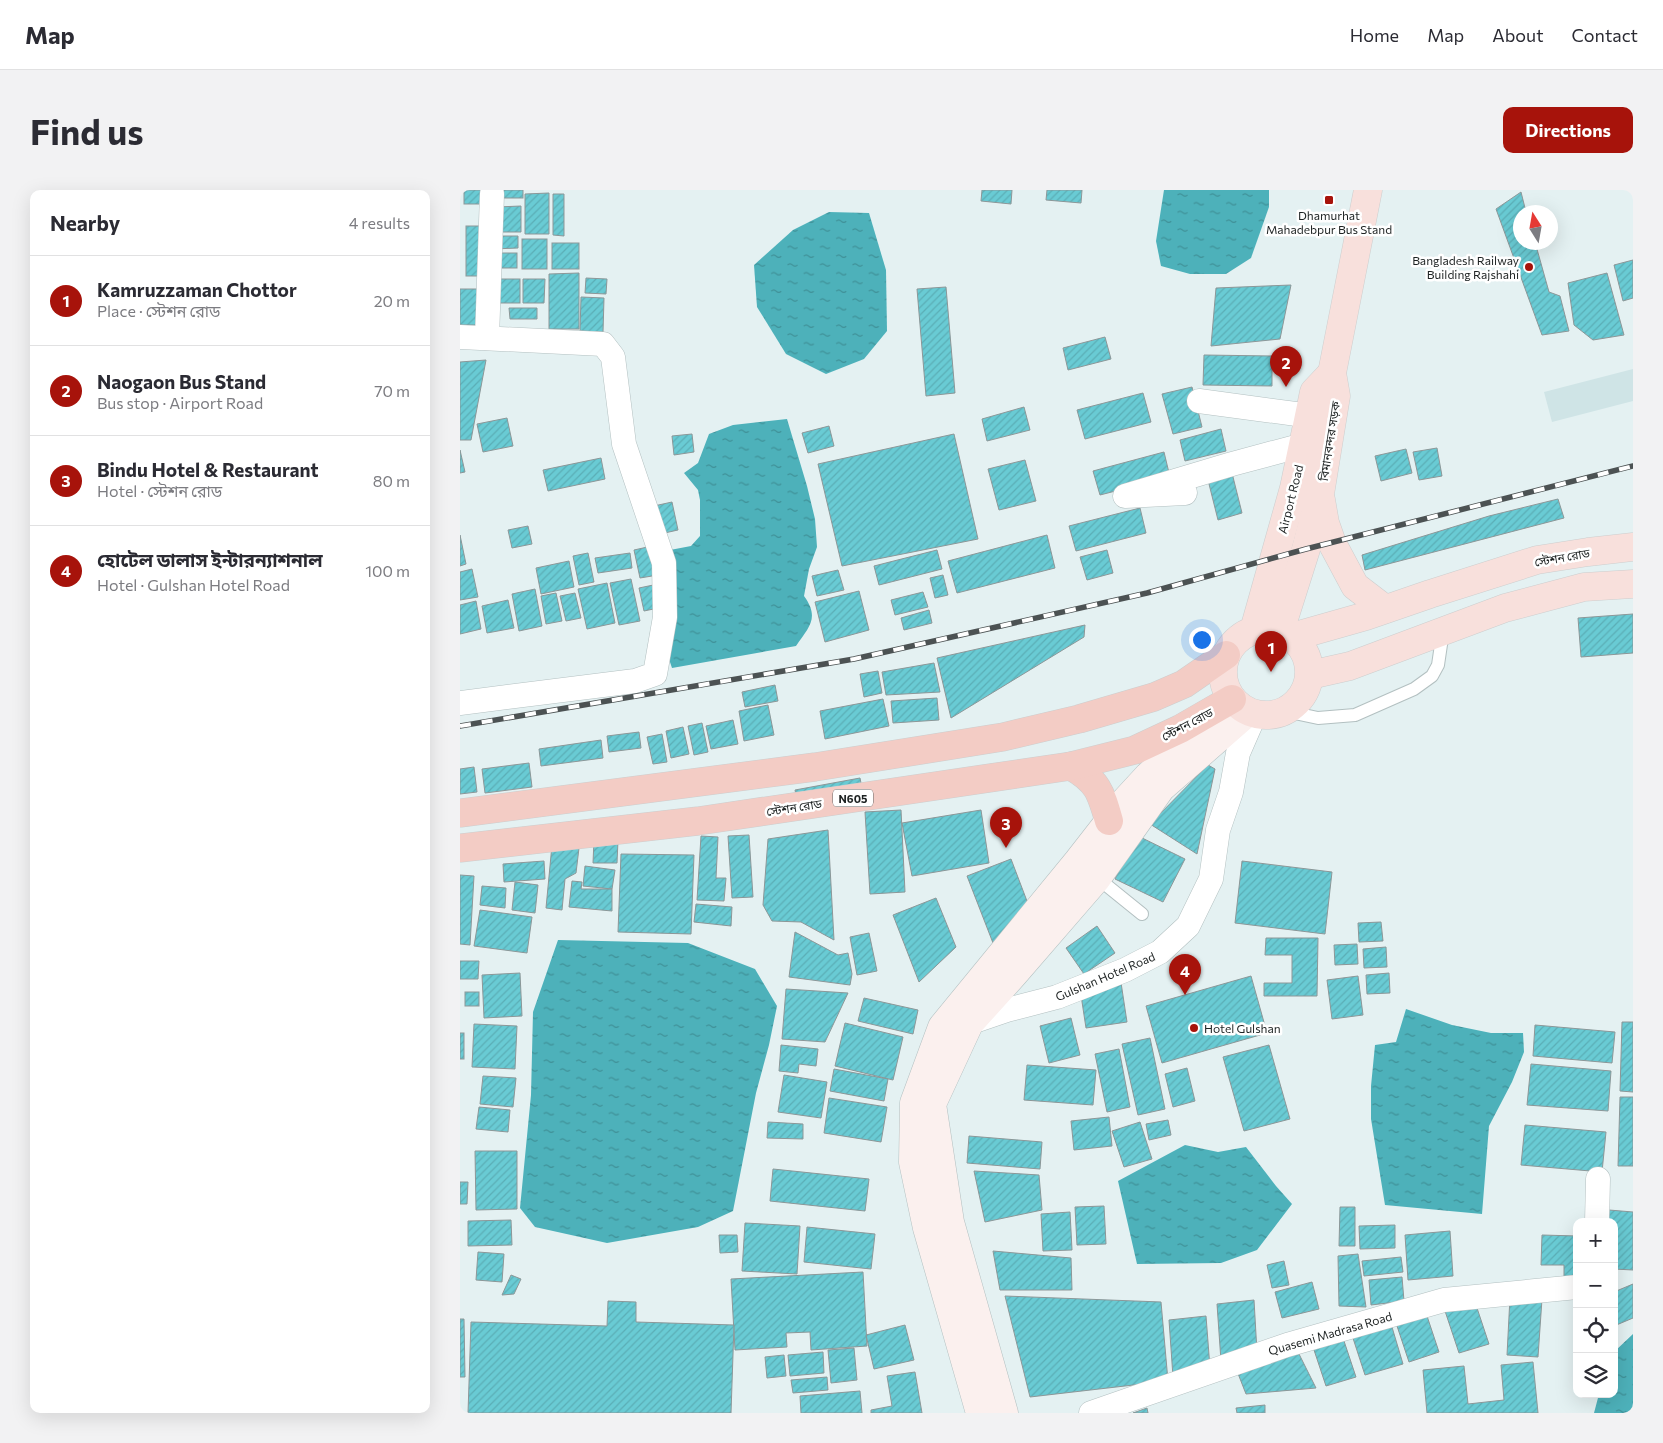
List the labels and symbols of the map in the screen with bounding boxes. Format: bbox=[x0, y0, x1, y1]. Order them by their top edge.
marker: Dhamurhat Mahadebpur Bus Stand bbox=[1323, 194, 1335, 206]
north arrow bbox=[1513, 205, 1558, 250]
place label: Dhamurhat Mahadebpur Bus Stand bbox=[1266, 208, 1392, 236]
place label: Bangladesh Railway Building Rajshahi bbox=[1412, 253, 1519, 281]
marker: Bangladesh Railway Building Rajshahi bbox=[1523, 261, 1535, 273]
pin: 2 bbox=[1270, 346, 1302, 387]
street label: বিমানবন্দর সড়ক bbox=[1316, 400, 1343, 483]
street label: Airport Road bbox=[1275, 463, 1305, 535]
street label: স্টেশন রোড bbox=[1533, 545, 1591, 569]
your location bbox=[1189, 627, 1215, 653]
pin: 1 bbox=[1255, 631, 1287, 672]
street label: স্টেশন রোড bbox=[1159, 704, 1215, 743]
road number: N605 bbox=[833, 790, 873, 806]
street label: স্টেশন রোড bbox=[765, 796, 823, 818]
pin: 3 bbox=[990, 807, 1022, 848]
street label: Gulshan Hotel Road bbox=[1053, 949, 1157, 1003]
pin: 4 bbox=[1169, 954, 1201, 995]
place label: Hotel Gulshan bbox=[1204, 1021, 1281, 1035]
marker: Hotel Gulshan bbox=[1188, 1022, 1200, 1034]
street label: Quasemi Madrasa Road bbox=[1267, 1309, 1394, 1357]

